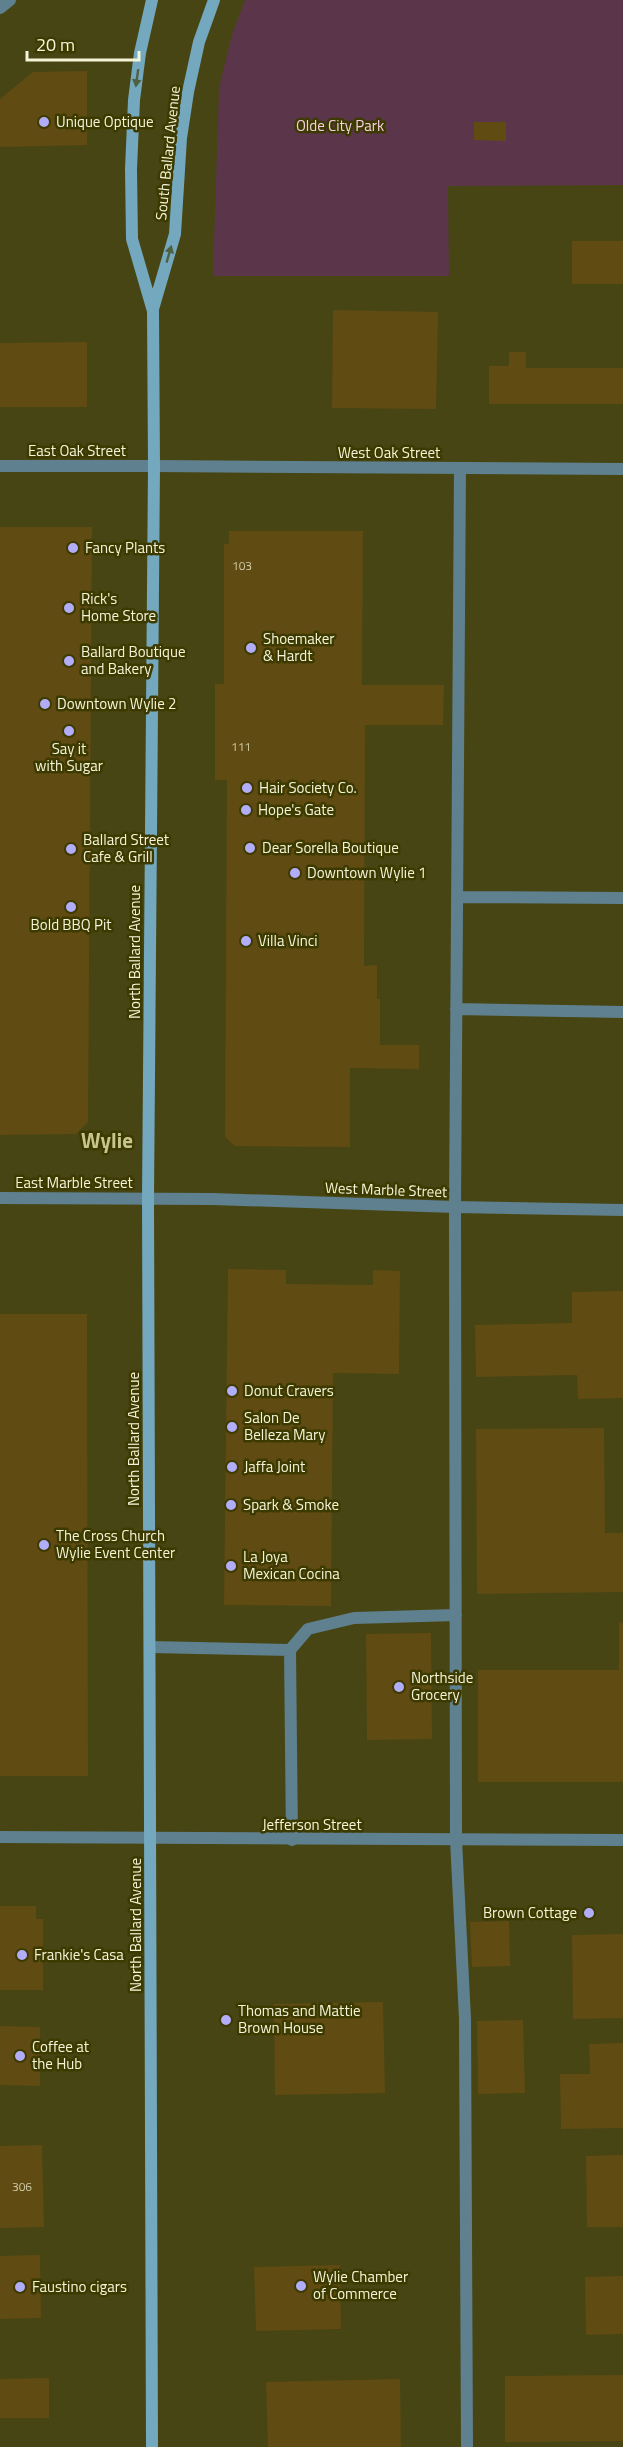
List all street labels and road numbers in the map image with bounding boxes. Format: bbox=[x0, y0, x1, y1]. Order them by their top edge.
street label: South Ballard Avenue bbox=[149, 85, 186, 221]
street label: East Oak Street bbox=[28, 439, 127, 462]
street label: West Oak Street bbox=[338, 441, 441, 464]
street label: North Ballard Avenue bbox=[123, 885, 146, 1019]
street label: East Marble Street bbox=[15, 1171, 134, 1194]
street label: West Marble Street bbox=[324, 1176, 448, 1203]
street label: North Ballard Avenue bbox=[122, 1372, 145, 1506]
street label: Jefferson Street bbox=[262, 1813, 362, 1836]
street label: North Ballard Avenue bbox=[124, 1858, 147, 1992]

